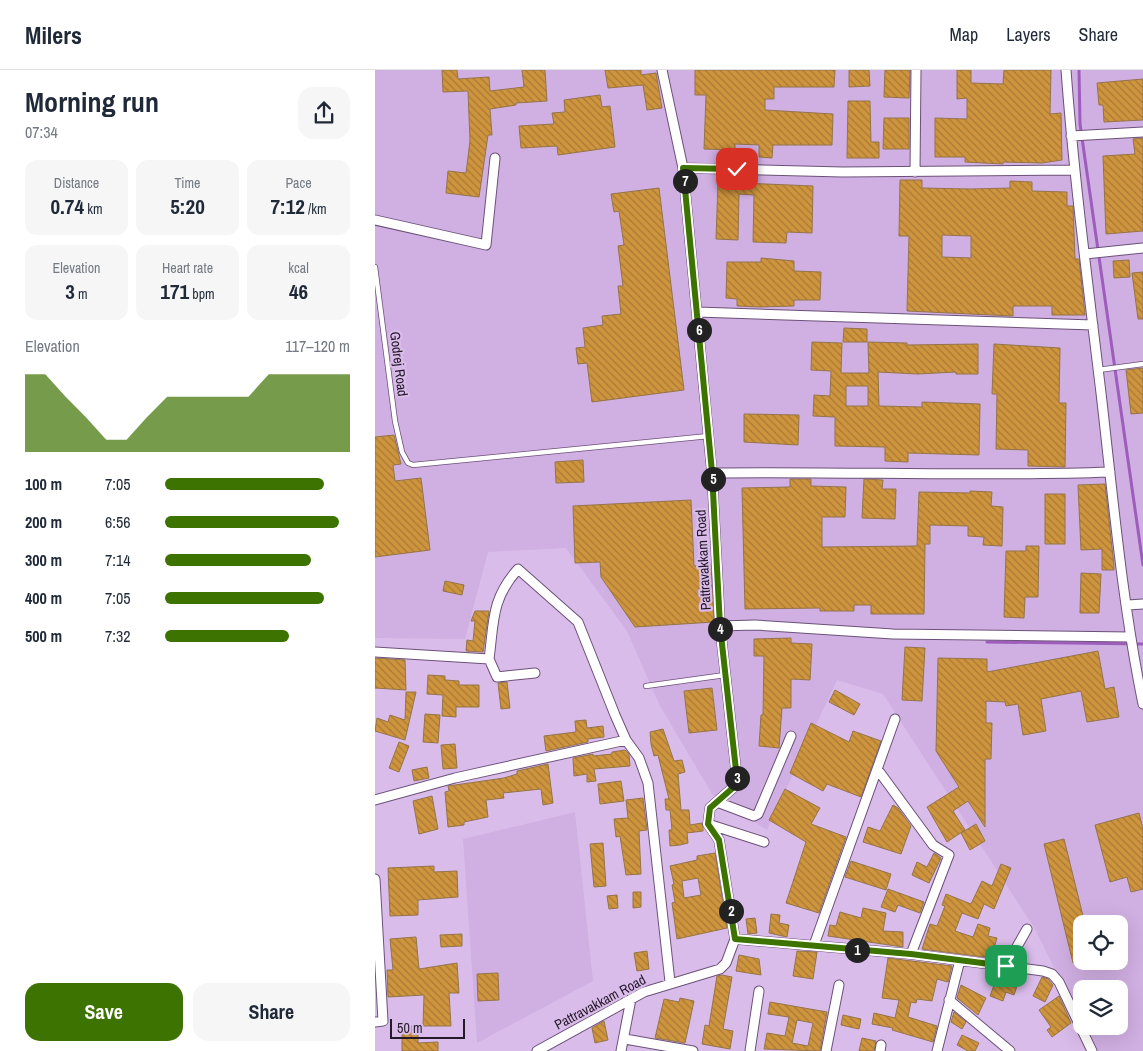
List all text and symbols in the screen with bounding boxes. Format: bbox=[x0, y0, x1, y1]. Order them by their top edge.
text: Milers bbox=[25, 19, 82, 51]
text: Map bbox=[950, 22, 978, 47]
text: Layers bbox=[1006, 22, 1051, 47]
text: Share bbox=[1079, 22, 1118, 47]
text: Morning run bbox=[25, 83, 159, 121]
button: share bbox=[298, 87, 350, 139]
text: 07:34 bbox=[25, 121, 58, 143]
pin bbox=[716, 148, 758, 190]
icon: check bbox=[723, 155, 751, 183]
pin: 7 bbox=[673, 168, 697, 194]
text: 7 bbox=[682, 172, 689, 190]
text: Distance bbox=[54, 174, 99, 192]
text: Time bbox=[175, 174, 200, 192]
text: Pace bbox=[285, 174, 312, 192]
text: 0.74 bbox=[50, 192, 84, 221]
text: 5:20 bbox=[170, 192, 205, 221]
text: 7:12 bbox=[270, 192, 305, 221]
text: km bbox=[84, 200, 103, 218]
text: /km bbox=[305, 200, 327, 218]
text: Elevation bbox=[53, 259, 100, 277]
text: Heart rate bbox=[162, 259, 213, 277]
text: kcal bbox=[288, 259, 309, 277]
text: 3 bbox=[65, 277, 75, 306]
text: 171 bbox=[160, 277, 189, 306]
text: 46 bbox=[289, 277, 308, 306]
text: m bbox=[75, 285, 88, 303]
text: bpm bbox=[189, 285, 215, 303]
pin: 6 bbox=[687, 318, 711, 342]
text: 6 bbox=[696, 321, 703, 339]
street label: Godrej Road bbox=[386, 331, 412, 397]
text: Elevation bbox=[25, 335, 80, 357]
text: 117–120 m bbox=[285, 335, 350, 357]
pin: 5 bbox=[701, 466, 725, 492]
text: 5 bbox=[710, 470, 717, 488]
text: 100 m bbox=[25, 473, 62, 495]
text: 7:05 bbox=[105, 473, 131, 495]
street label: Pattravakkam Road bbox=[691, 509, 715, 611]
text: 200 m bbox=[25, 511, 62, 533]
text: 6:56 bbox=[105, 511, 131, 533]
text: 300 m bbox=[25, 549, 62, 571]
text: 7:14 bbox=[105, 549, 131, 571]
text: 400 m bbox=[25, 587, 62, 609]
text: 7:05 bbox=[105, 587, 131, 609]
pin: 4 bbox=[707, 616, 733, 642]
text: 4 bbox=[717, 620, 724, 638]
text: 500 m bbox=[25, 625, 62, 647]
text: 7:32 bbox=[105, 625, 131, 647]
pin: 3 bbox=[725, 766, 749, 790]
text: 3 bbox=[734, 769, 741, 787]
pin: 2 bbox=[719, 898, 743, 924]
text: 2 bbox=[728, 902, 735, 920]
map controls bbox=[1073, 915, 1128, 1035]
button: locate bbox=[1073, 915, 1128, 970]
pin: 1 bbox=[845, 938, 869, 962]
text: 1 bbox=[854, 941, 861, 959]
pin bbox=[985, 945, 1027, 987]
icon: arrive bbox=[992, 952, 1020, 980]
street label: Pattravakkam Road bbox=[551, 970, 649, 1034]
button: layers bbox=[1073, 980, 1128, 1035]
button: Save bbox=[25, 983, 183, 1041]
button: Share bbox=[193, 983, 350, 1041]
scale bar bbox=[390, 1016, 465, 1039]
text: 50 m bbox=[397, 1019, 423, 1037]

